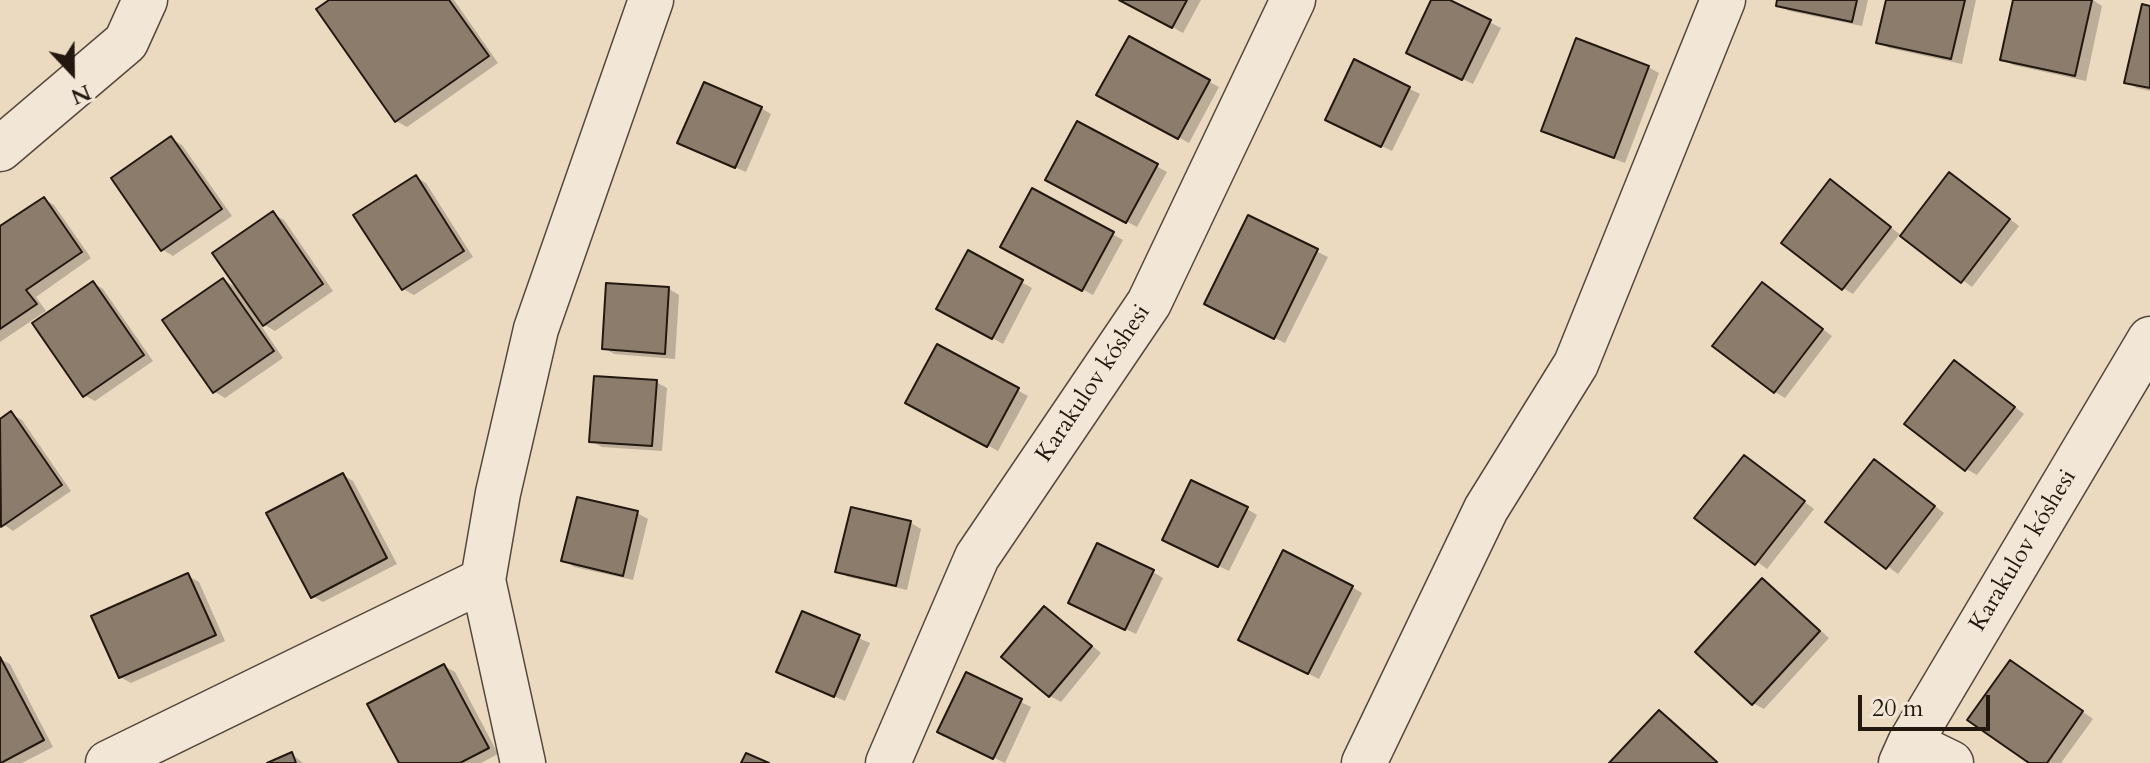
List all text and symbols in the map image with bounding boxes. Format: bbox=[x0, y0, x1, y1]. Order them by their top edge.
north arrow bbox=[32, 32, 112, 112]
text: N bbox=[67, 77, 95, 112]
street label: Karakulov kóshesi bbox=[1031, 300, 1157, 468]
street label: Karakulov kóshesi bbox=[1964, 465, 2084, 637]
scale bar bbox=[1862, 679, 1994, 729]
text: 20 m bbox=[1872, 692, 1923, 725]

